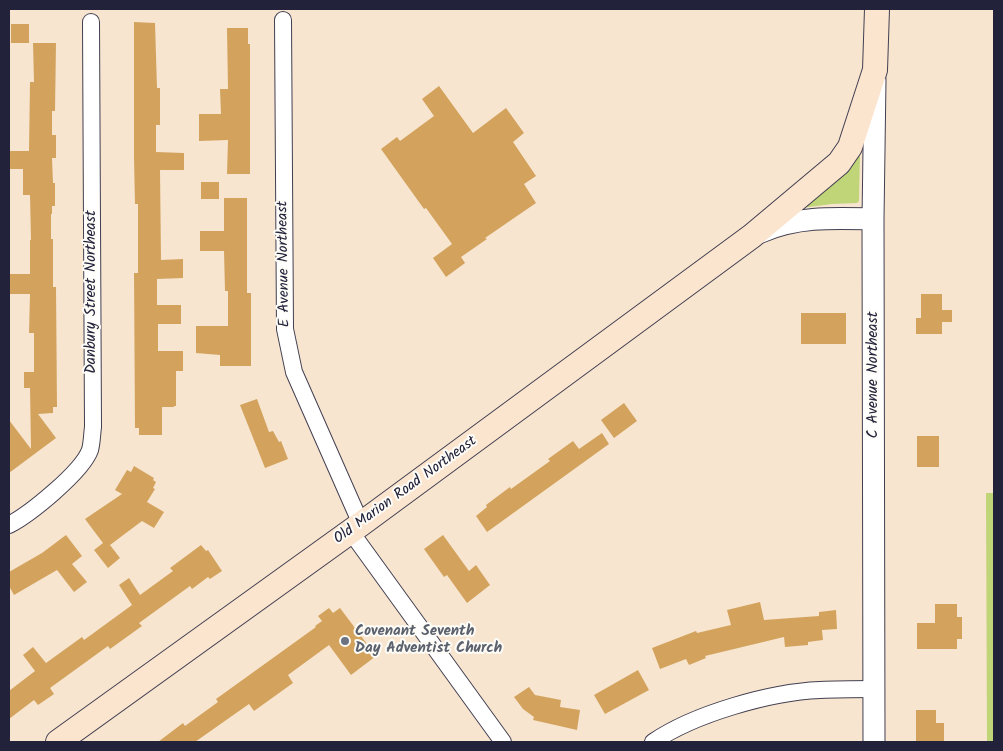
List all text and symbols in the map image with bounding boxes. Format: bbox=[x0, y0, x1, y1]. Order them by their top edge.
street label: E Avenue Northeast bbox=[275, 201, 295, 327]
street label: Danbury Street Northeast bbox=[83, 210, 101, 374]
street label: C Avenue Northeast bbox=[865, 312, 883, 438]
street label: Old Marion Road Northeast bbox=[331, 433, 481, 549]
place label: Covenant Seventh Day Adventist Church bbox=[355, 623, 502, 658]
marker: Covenant Seventh Day Adventist Church bbox=[339, 635, 351, 647]

